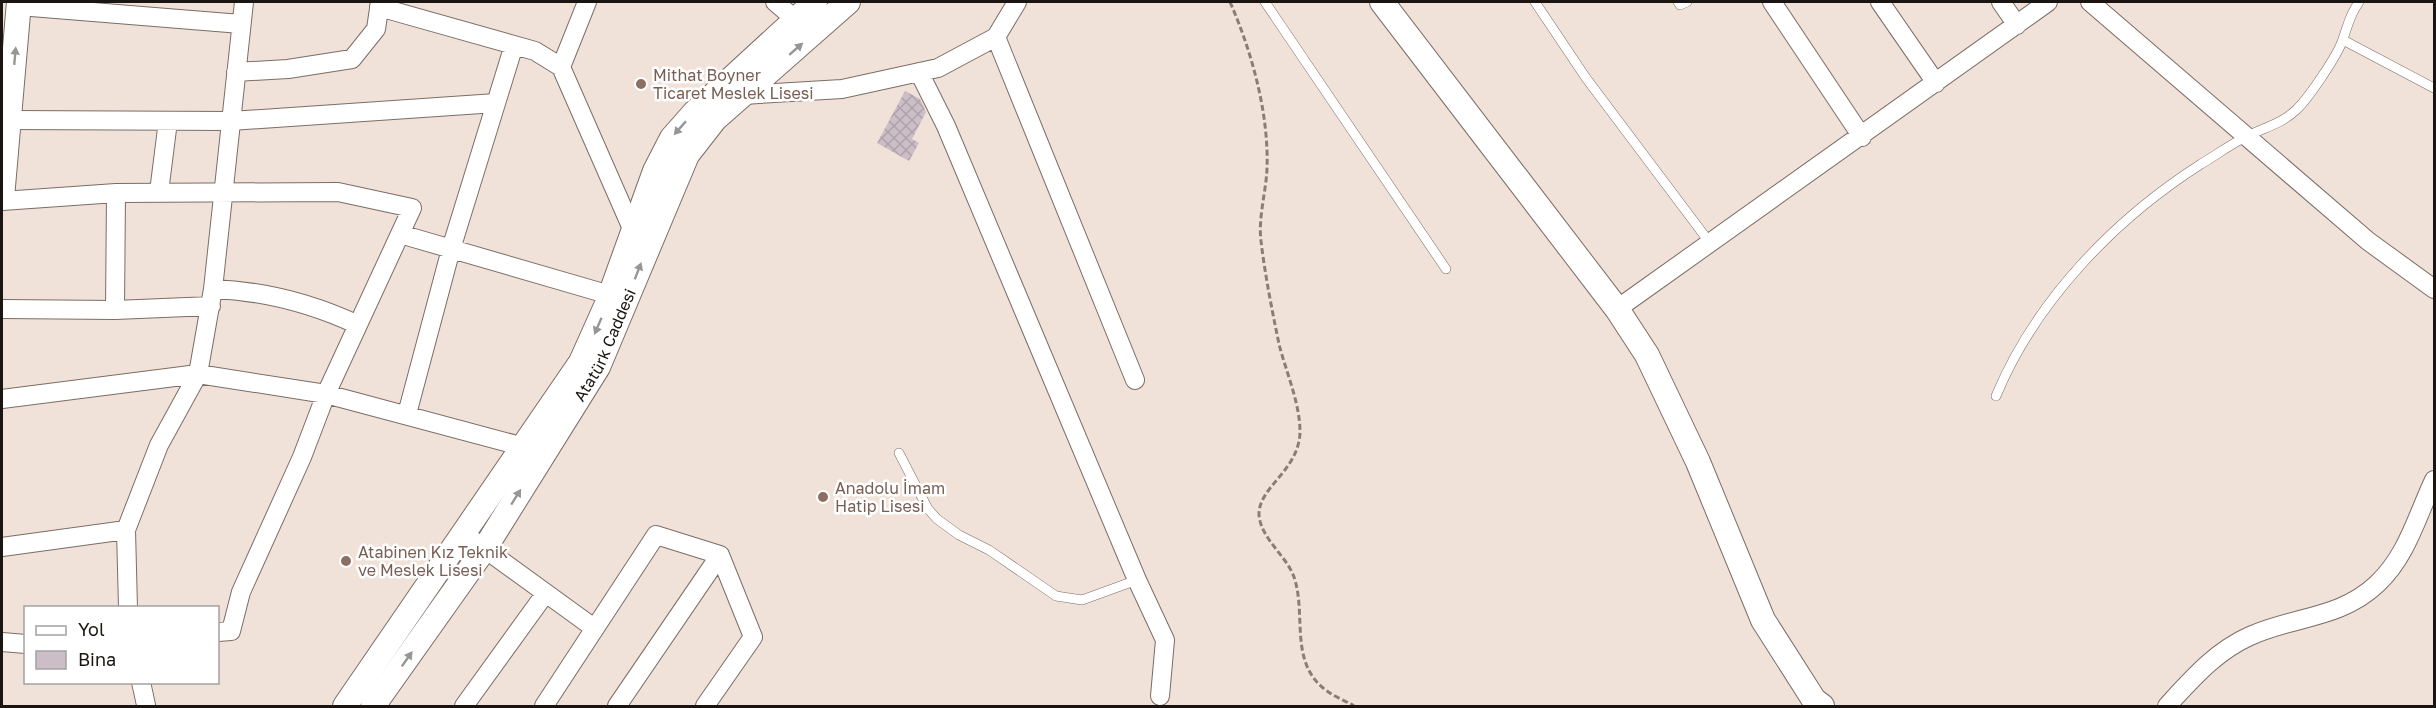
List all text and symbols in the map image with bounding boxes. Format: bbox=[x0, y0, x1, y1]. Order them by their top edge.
one-way arrow bbox=[788, 43, 803, 56]
one-way arrow bbox=[10, 47, 20, 66]
place label: Mithat Boyner Ticaret Meslek Lisesi bbox=[653, 65, 813, 103]
marker: Mithat Boyner Ticaret Meslek Lisesi bbox=[634, 77, 648, 91]
one-way arrow bbox=[674, 120, 687, 135]
one-way arrow bbox=[634, 262, 644, 280]
street label: Atatürk Caddesi bbox=[569, 285, 640, 405]
one-way arrow bbox=[593, 318, 603, 336]
place label: Anadolu İmam Hatip Lisesi bbox=[835, 478, 945, 516]
one-way arrow bbox=[511, 489, 522, 505]
marker: Anadolu İmam Hatip Lisesi bbox=[816, 490, 830, 504]
place label: Atabinen Kız Teknik ve Meslek Lisesi bbox=[358, 542, 508, 580]
marker: Atabinen Kız Teknik ve Meslek Lisesi bbox=[339, 554, 353, 568]
legend bbox=[24, 606, 219, 684]
text: Yol bbox=[78, 618, 105, 640]
text: Bina bbox=[78, 648, 116, 670]
one-way arrow bbox=[401, 651, 413, 667]

